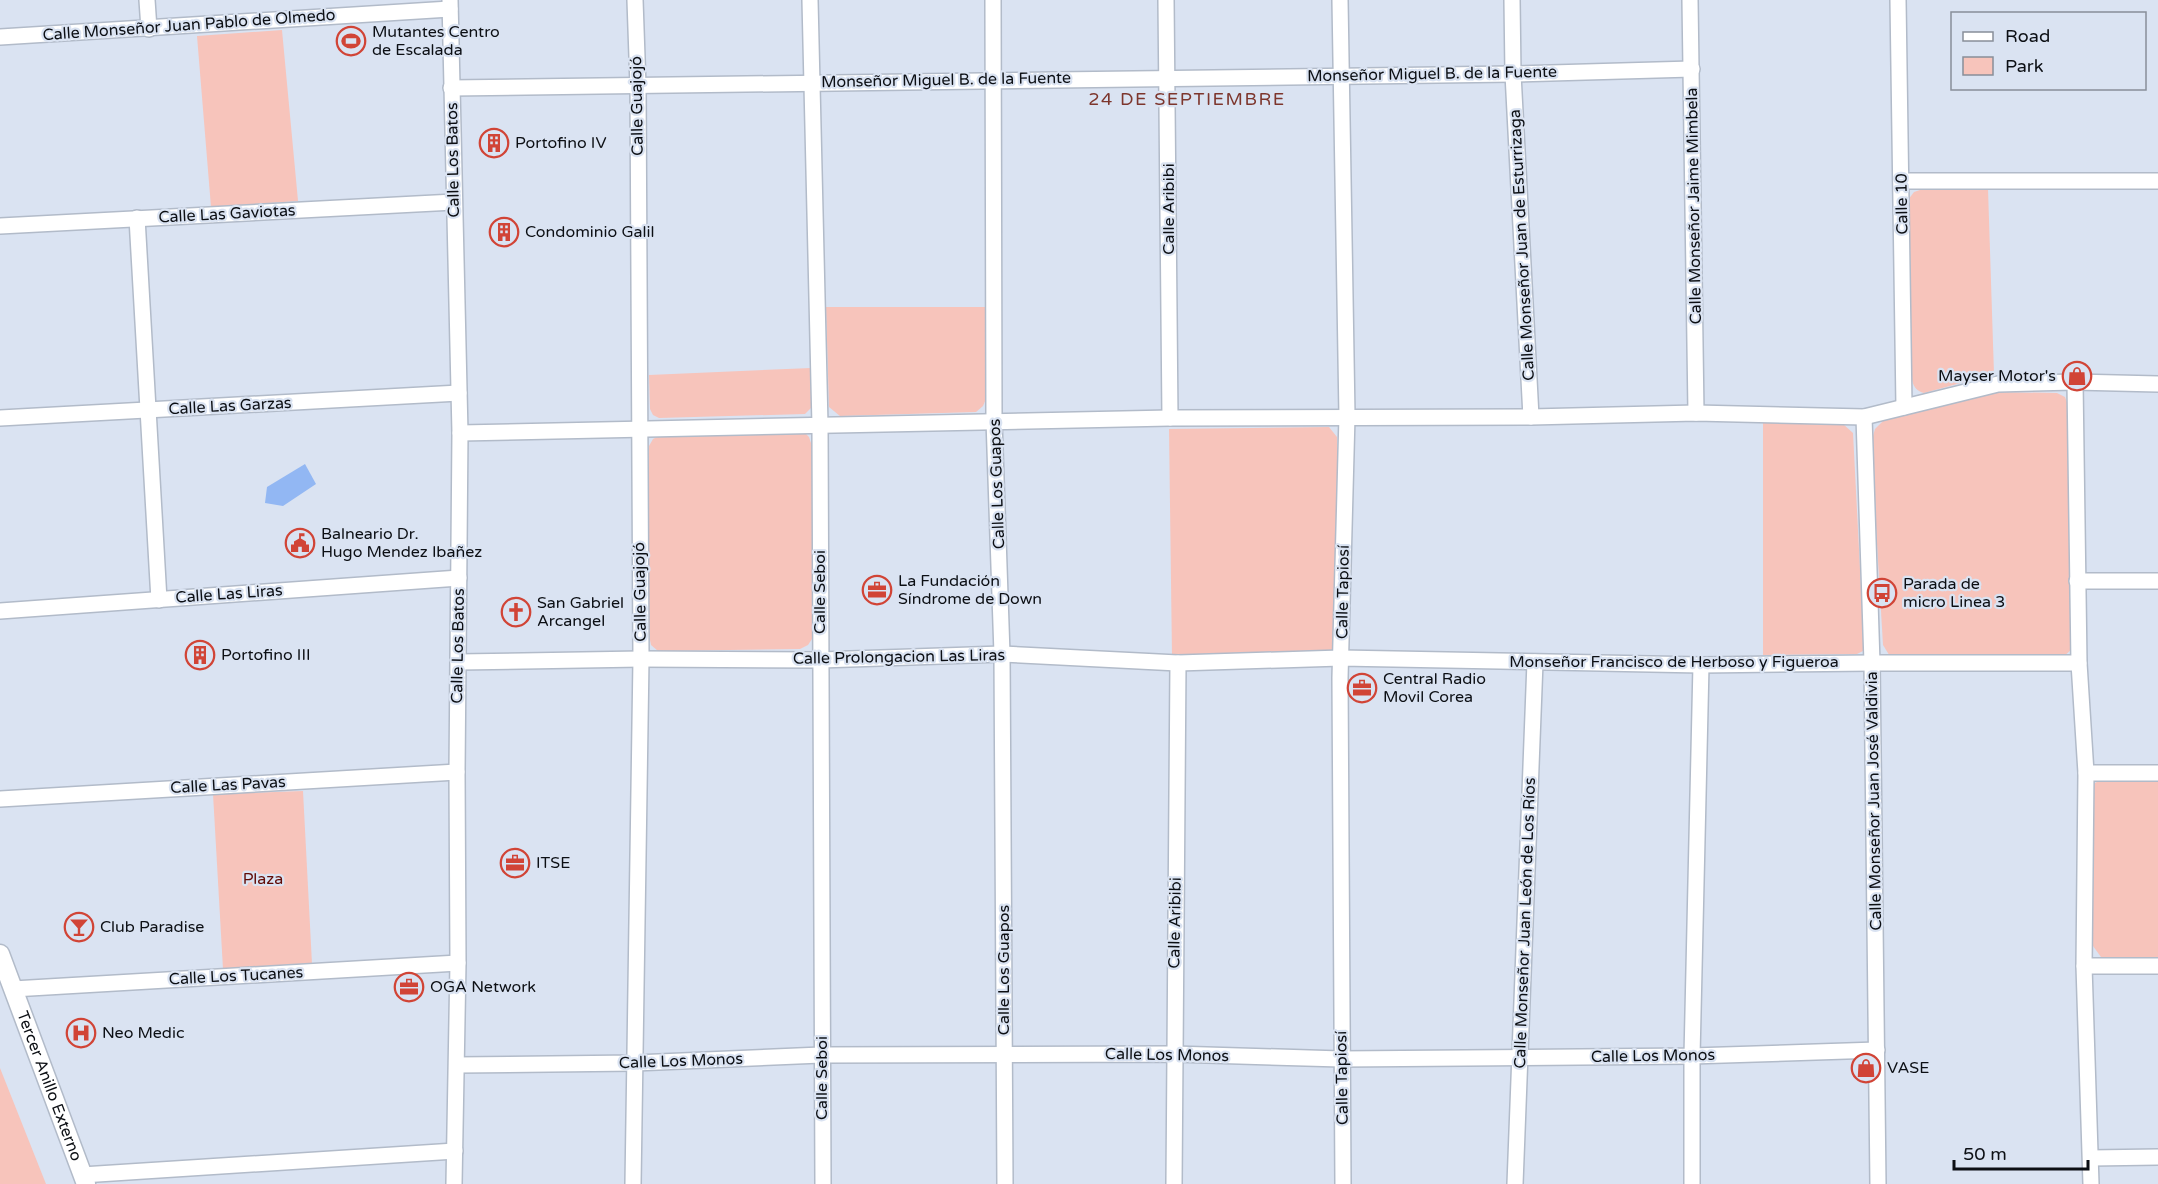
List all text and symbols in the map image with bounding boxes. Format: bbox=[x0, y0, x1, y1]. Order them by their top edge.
street label: Calle Monseñor Juan Pablo de Olmedo bbox=[42, 5, 336, 45]
legend bbox=[1951, 12, 2146, 90]
place label: Mutantes Centro de Escalada bbox=[372, 22, 500, 60]
sports icon: Mutantes Centro de Escalada bbox=[335, 25, 367, 57]
text: Road bbox=[2005, 25, 2050, 47]
text: Park bbox=[2005, 55, 2044, 77]
street label: Calle Guajojó bbox=[626, 56, 648, 156]
street label: Monseñor Miguel B. de la Fuente bbox=[1307, 62, 1557, 86]
street label: Monseñor Miguel B. de la Fuente bbox=[821, 68, 1071, 92]
street label: Calle Monseñor Jaime Mimbela bbox=[1682, 87, 1706, 325]
district label: 24 DE SEPTIEMBRE bbox=[1088, 88, 1286, 110]
street label: Calle Los Batos bbox=[442, 102, 464, 218]
street label: Calle Monseñor Juan de Esturrizaga bbox=[1505, 109, 1539, 381]
building icon: Portofino IV bbox=[478, 127, 510, 159]
place label: Portofino IV bbox=[515, 133, 607, 153]
street label: Calle Aribibi bbox=[1159, 163, 1179, 255]
street label: Calle 10 bbox=[1891, 173, 1913, 235]
street label: Calle Las Gaviotas bbox=[158, 200, 296, 228]
building icon: Condominio Galil bbox=[488, 216, 520, 248]
place label: Condominio Galil bbox=[525, 222, 655, 242]
shop icon: Mayser Motor's bbox=[2061, 360, 2093, 392]
place label: Mayser Motor's bbox=[1938, 366, 2056, 386]
street label: Calle Las Garzas bbox=[168, 393, 292, 419]
street label: Calle Los Guapos bbox=[985, 418, 1009, 550]
place label: Balneario Dr. Hugo Mendez Ibañez bbox=[321, 524, 482, 562]
public building icon: Balneario Dr. Hugo Mendez Ibañez bbox=[284, 527, 316, 559]
street label: Calle Guajojó bbox=[629, 542, 651, 642]
street label: Calle Tapiosí bbox=[1332, 545, 1354, 639]
street label: Calle Seboi bbox=[810, 550, 830, 634]
place label: La Fundación Síndrome de Down bbox=[898, 571, 1042, 609]
office icon: La Fundación Síndrome de Down bbox=[861, 574, 893, 606]
place label: Parada de micro Linea 3 bbox=[1903, 574, 2005, 612]
bus stop icon: Parada de micro Linea 3 bbox=[1866, 577, 1898, 609]
street label: Calle Las Liras bbox=[175, 580, 283, 608]
street label: Calle Los Batos bbox=[447, 588, 469, 704]
place label: San Gabriel Arcangel bbox=[537, 593, 624, 631]
church icon: San Gabriel Arcangel bbox=[500, 596, 532, 628]
building icon: Portofino III bbox=[184, 639, 216, 671]
place label: Portofino III bbox=[221, 645, 311, 665]
street label: Calle Prolongacion Las Liras bbox=[793, 645, 1005, 669]
street label: Monseñor Francisco de Herboso y Figueroa bbox=[1509, 652, 1839, 672]
place label: Central Radio Movil Corea bbox=[1383, 669, 1486, 707]
street label: Calle Monseñor Juan José Valdivia bbox=[1862, 671, 1886, 931]
office icon: Central Radio Movil Corea bbox=[1346, 672, 1378, 704]
street label: Calle Las Pavas bbox=[170, 772, 286, 798]
street label: Calle Monseñor Juan León de Los Ríos bbox=[1510, 777, 1540, 1069]
office icon: ITSE bbox=[499, 847, 531, 879]
place label: ITSE bbox=[536, 853, 570, 873]
park label: Plaza bbox=[243, 869, 283, 889]
street label: Calle Aribibi bbox=[1164, 877, 1186, 969]
street label: Calle Los Guapos bbox=[994, 905, 1014, 1035]
bar icon: Club Paradise bbox=[63, 911, 95, 943]
place label: Club Paradise bbox=[100, 917, 204, 937]
street label: Calle Los Tucanes bbox=[168, 962, 304, 990]
office icon: OGA Network bbox=[393, 971, 425, 1003]
place label: OGA Network bbox=[430, 977, 536, 997]
street label: Tercer Anillo Externo bbox=[12, 1008, 87, 1164]
hospital icon: Neo Medic bbox=[65, 1017, 97, 1049]
place label: Neo Medic bbox=[102, 1023, 184, 1043]
street label: Calle Tapiosí bbox=[1331, 1031, 1353, 1125]
street label: Calle Seboi bbox=[812, 1036, 832, 1120]
street label: Calle Los Monos bbox=[1105, 1044, 1229, 1066]
street label: Calle Los Monos bbox=[1591, 1045, 1715, 1067]
street label: Calle Los Monos bbox=[619, 1049, 743, 1073]
shop icon: VASE bbox=[1850, 1052, 1882, 1084]
place label: VASE bbox=[1887, 1058, 1929, 1078]
scale bar bbox=[1954, 1133, 2088, 1171]
text: 50 m bbox=[1963, 1143, 2007, 1165]

